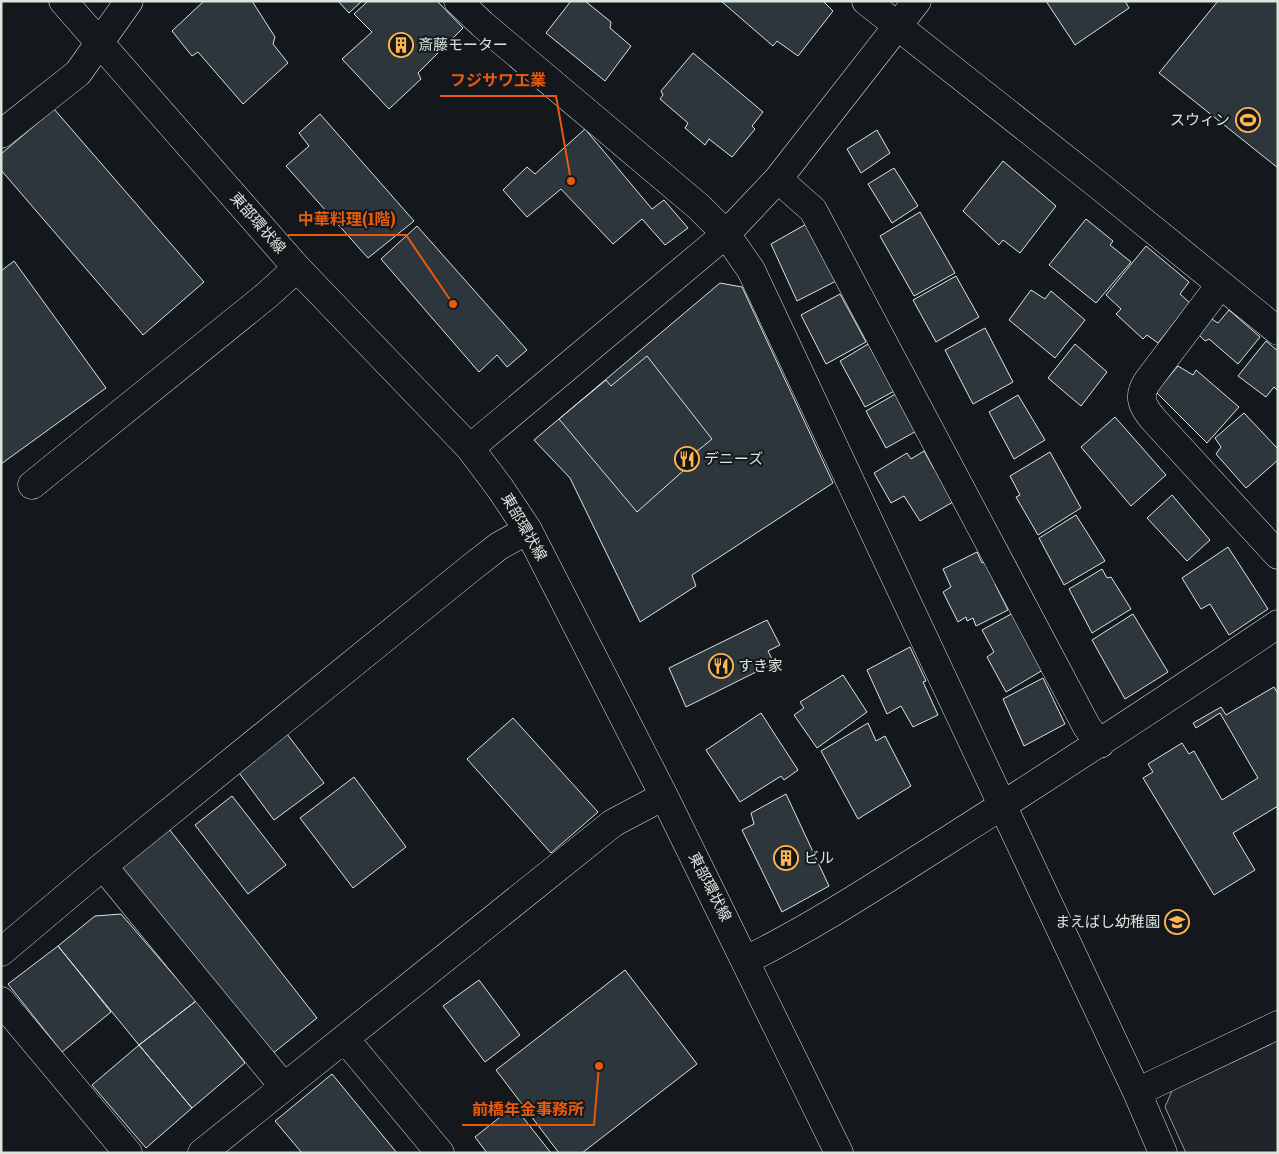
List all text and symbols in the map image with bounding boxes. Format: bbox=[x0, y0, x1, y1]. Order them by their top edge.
building icon: 斎藤モーター bbox=[388, 32, 414, 58]
place label: 斎藤モーター bbox=[418, 32, 508, 55]
callout: フジサワ工業 bbox=[440, 65, 556, 96]
text: フジサワ工業 bbox=[450, 67, 546, 91]
place label: スウィン bbox=[1170, 107, 1230, 130]
sports icon: スウィン bbox=[1235, 107, 1261, 133]
street label: 東部環状線 bbox=[226, 186, 292, 258]
callout: 中華料理(1階) bbox=[288, 204, 406, 235]
text: 中華料理(1階) bbox=[298, 206, 396, 230]
restaurant icon: デニーズ bbox=[674, 446, 700, 472]
place label: デニーズ bbox=[704, 446, 763, 469]
street label: 東部環状線 bbox=[497, 488, 554, 564]
restaurant icon: すき家 bbox=[708, 653, 734, 679]
place label: すき家 bbox=[738, 653, 783, 676]
building icon: ビル bbox=[773, 845, 799, 871]
place label: ビル bbox=[804, 845, 834, 868]
street label: 東部環状線 bbox=[684, 848, 739, 925]
place label: まえばし幼稚園 bbox=[1055, 909, 1160, 932]
school or university icon: まえばし幼稚園 bbox=[1164, 909, 1190, 935]
callout: 前橋年金事務所 bbox=[462, 1094, 594, 1125]
text: 前橋年金事務所 bbox=[472, 1096, 584, 1120]

